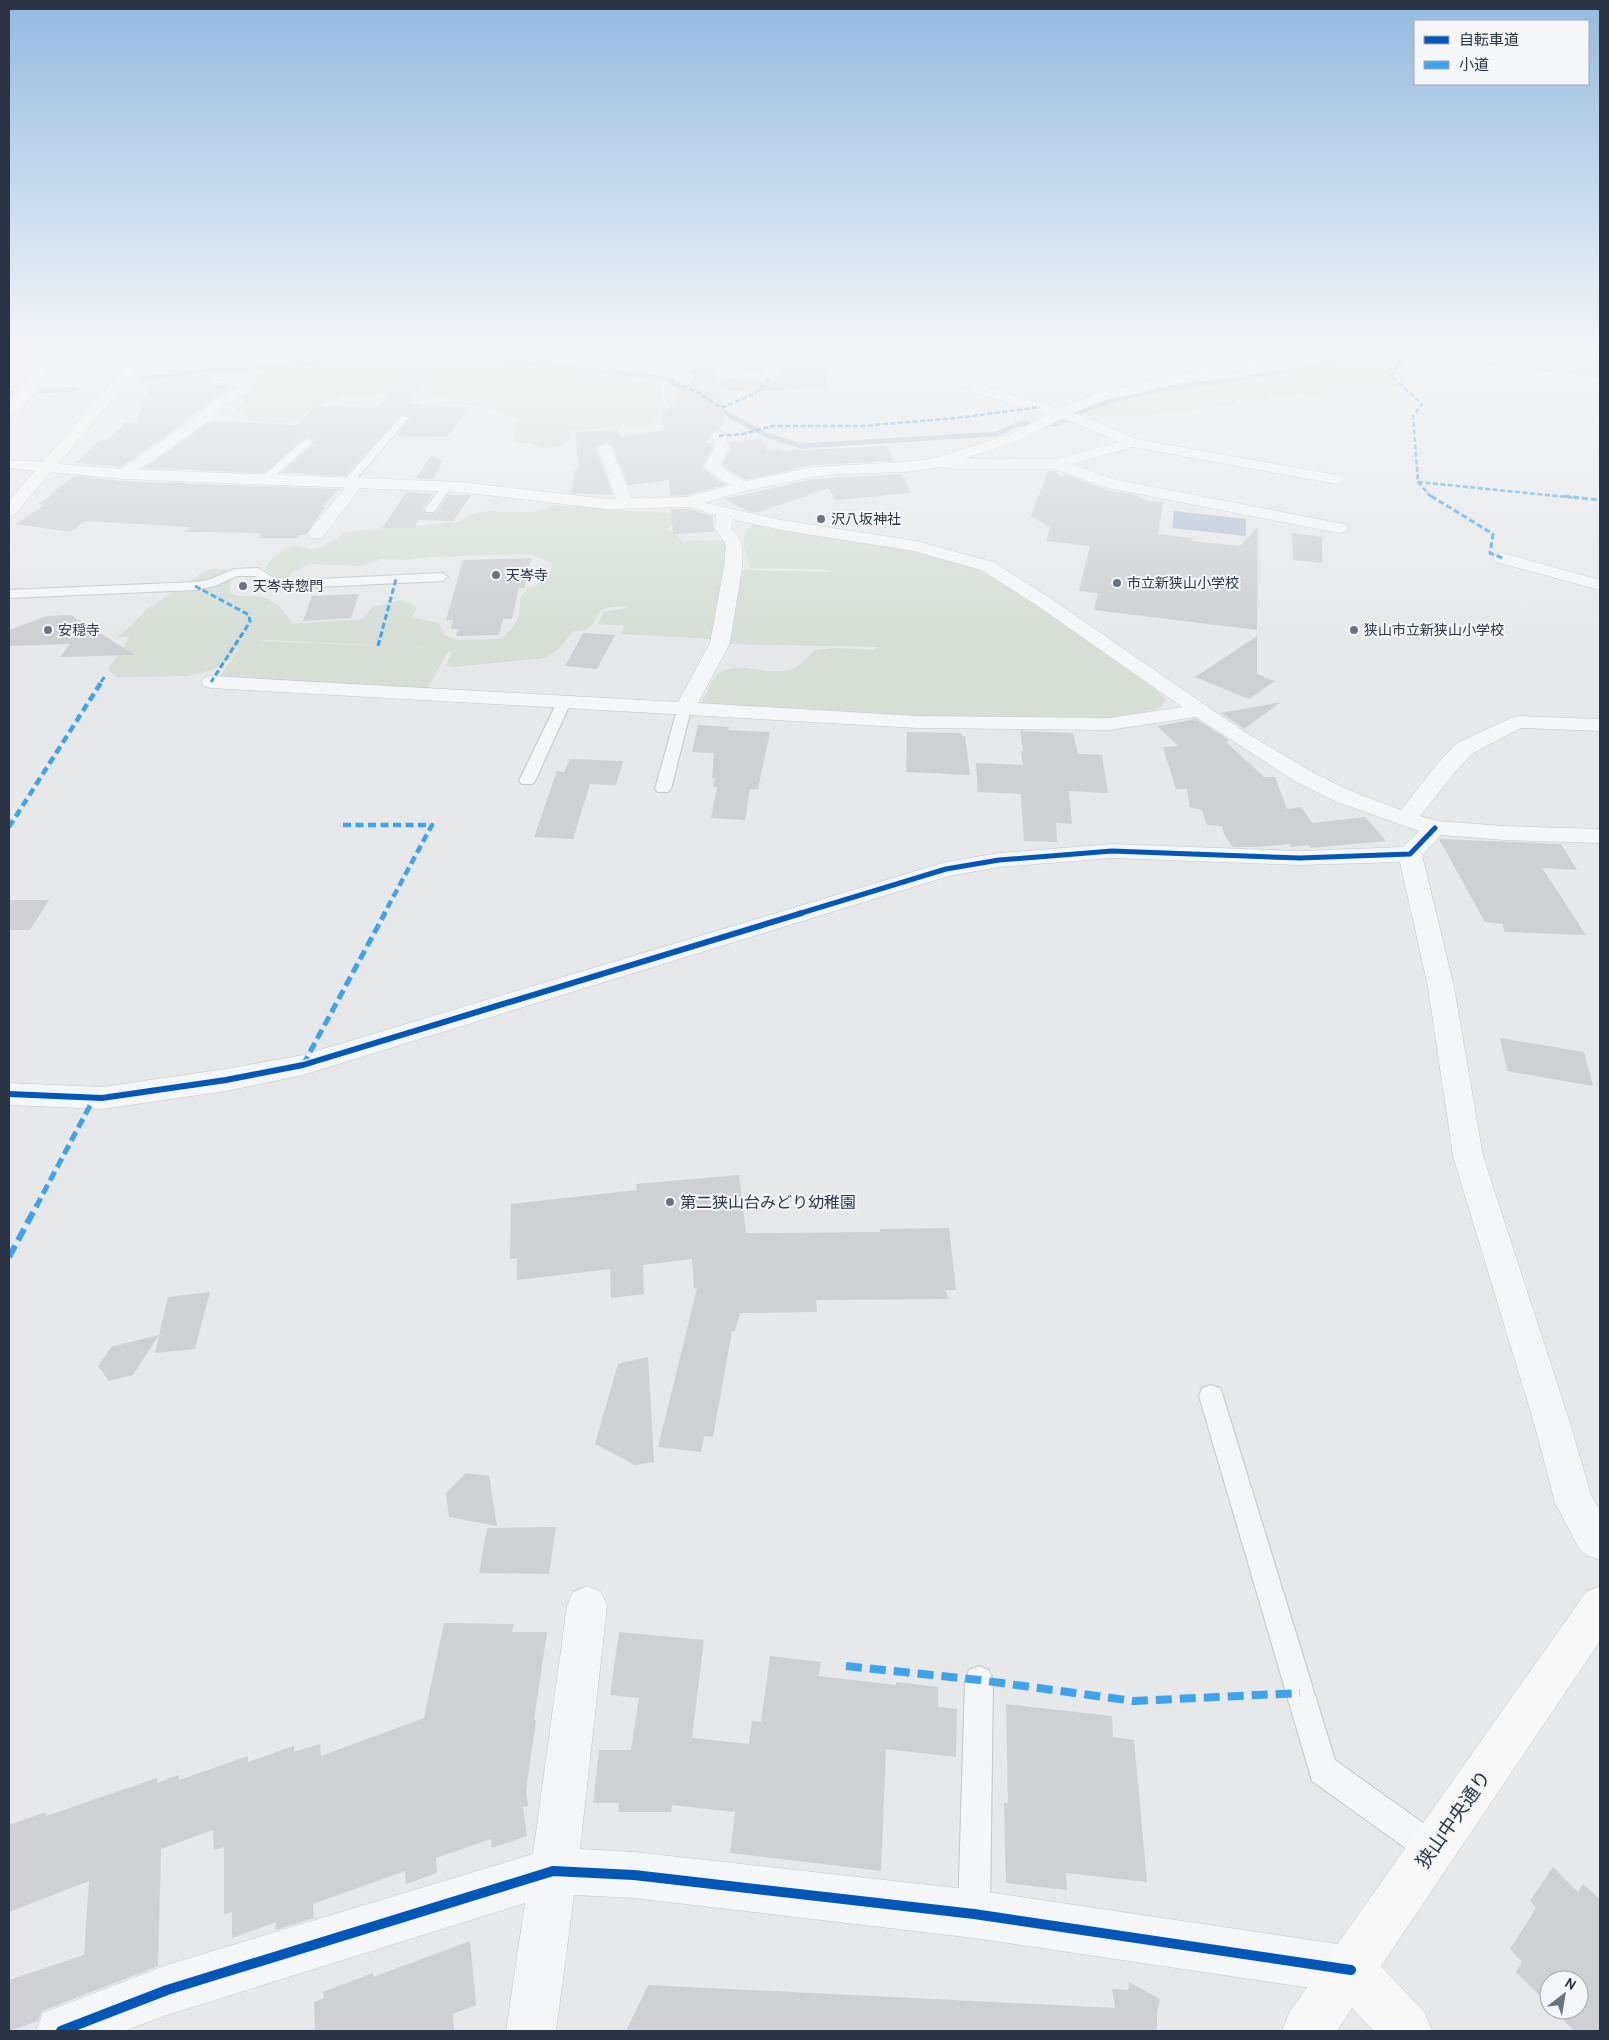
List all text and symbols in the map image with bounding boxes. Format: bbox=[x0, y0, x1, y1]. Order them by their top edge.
legend bbox=[1414, 20, 1589, 85]
text: 自転車道 bbox=[1459, 31, 1519, 49]
text: 小道 bbox=[1459, 56, 1489, 74]
place label: 沢八坂神社 bbox=[831, 510, 901, 528]
marker: 沢八坂神社 bbox=[815, 513, 827, 525]
place label: 天岑寺 bbox=[506, 566, 548, 584]
marker: 天岑寺 bbox=[490, 569, 502, 581]
place label: 市立新狭山小学校 bbox=[1127, 574, 1239, 592]
place label: 天岑寺惣門 bbox=[253, 577, 323, 595]
marker: 市立新狭山小学校 bbox=[1111, 577, 1123, 589]
marker: 天岑寺惣門 bbox=[237, 580, 249, 592]
place label: 安穏寺 bbox=[58, 621, 100, 639]
place label: 狭山市立新狭山小学校 bbox=[1364, 621, 1504, 639]
marker: 安穏寺 bbox=[42, 624, 54, 636]
marker: 狭山市立新狭山小学校 bbox=[1348, 624, 1360, 636]
place label: 第二狭山台みどり幼稚園 bbox=[680, 1193, 856, 1212]
marker: 第二狭山台みどり幼稚園 bbox=[664, 1196, 676, 1208]
street label: 狭山中央通り bbox=[1411, 1766, 1496, 1873]
north arrow bbox=[1539, 1970, 1589, 2020]
text: N bbox=[1562, 1974, 1580, 1994]

